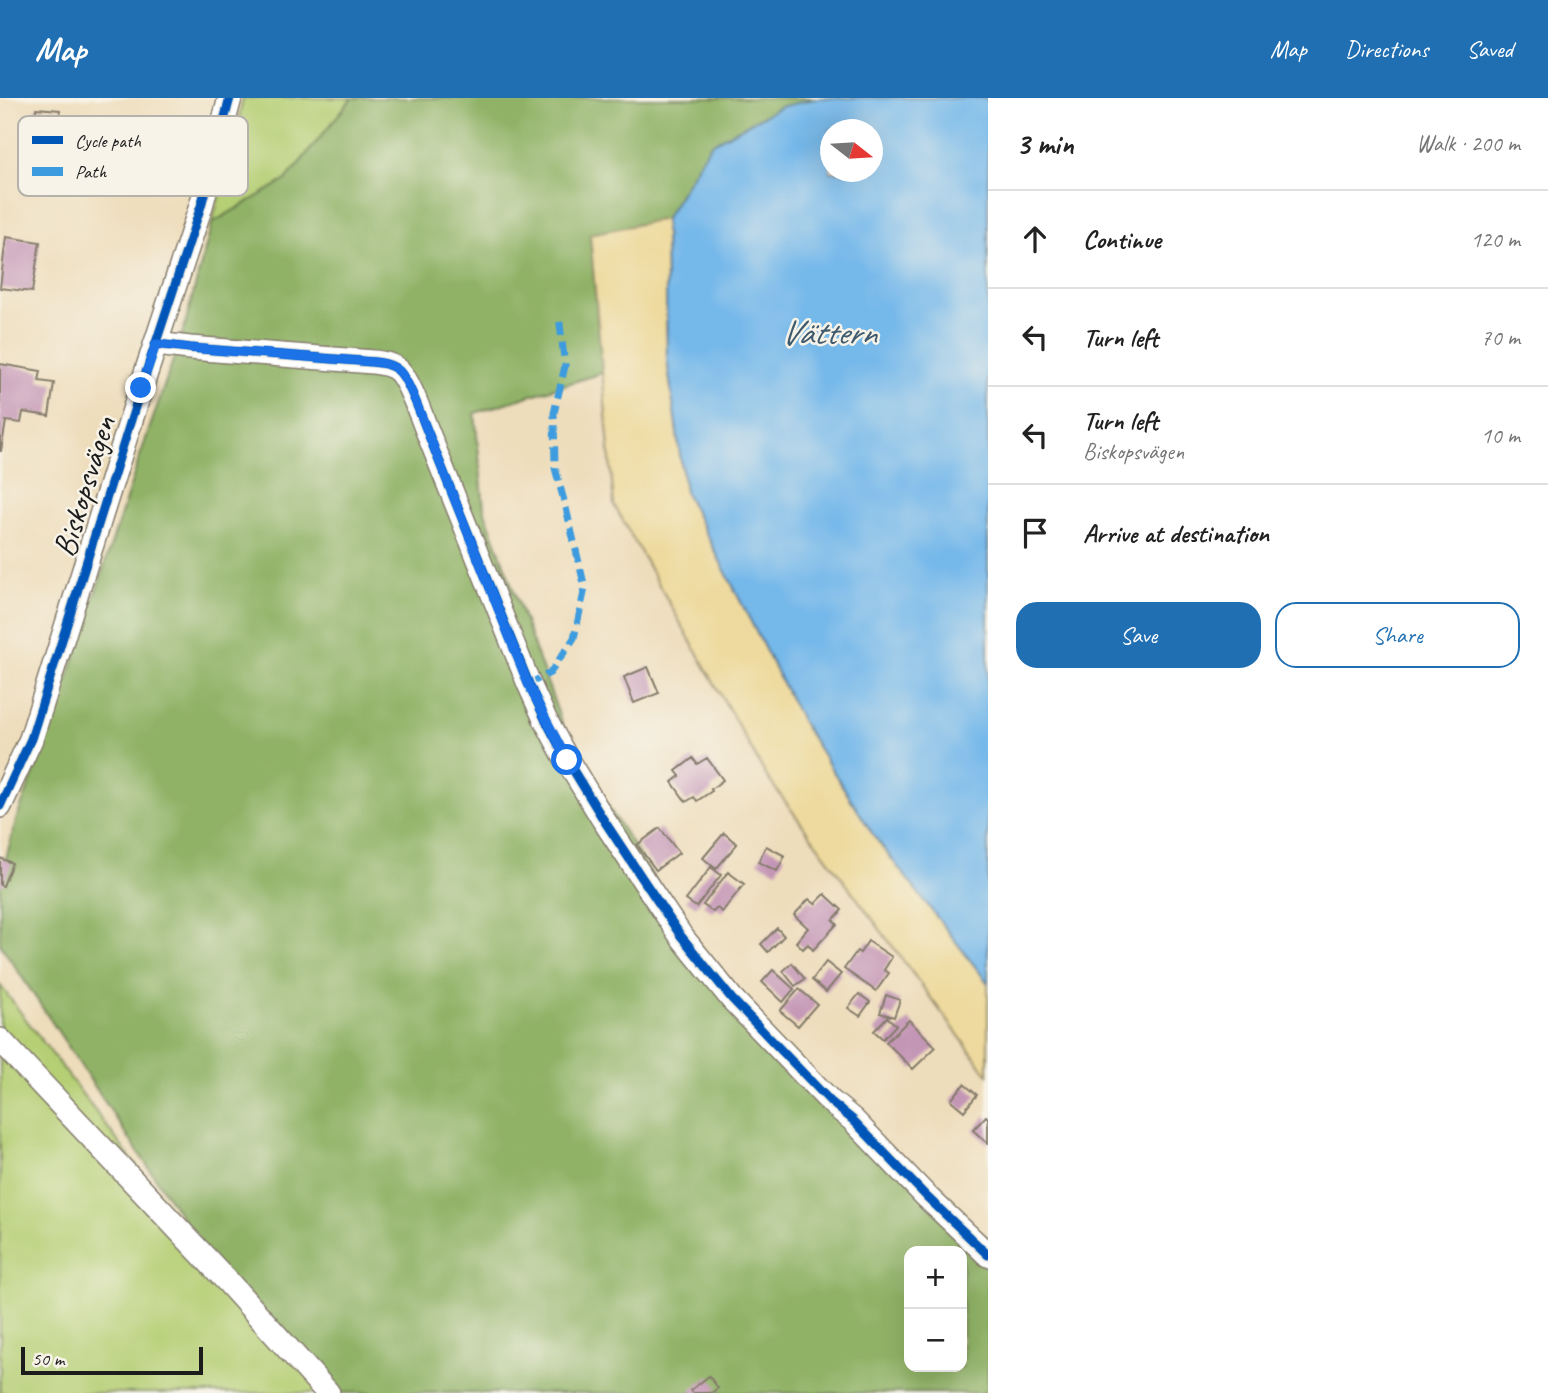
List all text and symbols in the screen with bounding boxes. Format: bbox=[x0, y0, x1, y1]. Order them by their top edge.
text: Map bbox=[35, 28, 86, 70]
text: Map bbox=[1270, 34, 1307, 64]
text: Directions bbox=[1345, 34, 1428, 64]
text: Saved bbox=[1466, 34, 1513, 64]
legend bbox=[18, 116, 248, 196]
north arrow bbox=[820, 119, 883, 182]
text: 3 min bbox=[1016, 125, 1073, 163]
text: Cycle path bbox=[75, 129, 141, 153]
text: Walk · 200 m bbox=[1416, 129, 1520, 158]
text: Path bbox=[75, 160, 108, 184]
icon: ahead bbox=[1016, 220, 1054, 258]
text: Continue bbox=[1083, 223, 1161, 256]
text: 120 m bbox=[1471, 225, 1520, 254]
water label: Vättern bbox=[780, 310, 878, 355]
icon: left bbox=[1016, 318, 1054, 356]
text: Turn left bbox=[1083, 321, 1158, 354]
text: 70 m bbox=[1481, 323, 1520, 352]
route end bbox=[125, 372, 156, 403]
text: Turn left bbox=[1083, 404, 1158, 437]
street label: Biskopsvägen bbox=[43, 411, 125, 562]
icon: left bbox=[1016, 416, 1054, 454]
text: 10 m bbox=[1481, 421, 1520, 450]
text: Biskopsvägen bbox=[1083, 437, 1184, 466]
icon: arrive bbox=[1016, 514, 1054, 552]
text: Arrive at destination bbox=[1083, 517, 1269, 550]
button: Save bbox=[1016, 602, 1261, 668]
button: Share bbox=[1275, 602, 1520, 668]
route start bbox=[551, 744, 582, 775]
map controls bbox=[904, 1246, 967, 1372]
button: + bbox=[904, 1246, 967, 1309]
button: − bbox=[904, 1309, 967, 1372]
scale bar bbox=[21, 1344, 203, 1376]
text: 50 m bbox=[32, 1347, 64, 1371]

